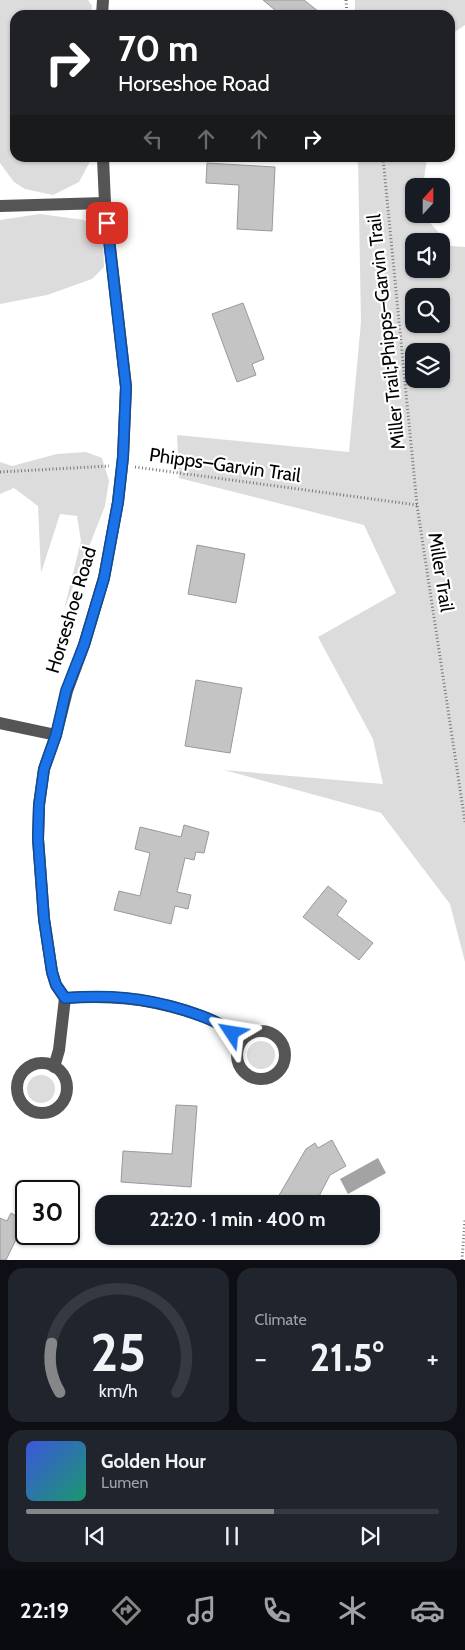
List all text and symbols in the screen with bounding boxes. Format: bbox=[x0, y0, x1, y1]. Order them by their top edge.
text: 70 m bbox=[118, 27, 199, 70]
icon: right bbox=[35, 30, 100, 95]
text: Horseshoe Road bbox=[118, 70, 270, 97]
icon: left bbox=[139, 125, 167, 153]
icon: ahead bbox=[192, 125, 220, 153]
icon: ahead bbox=[245, 125, 273, 153]
icon: right bbox=[298, 125, 326, 153]
north arrow bbox=[405, 178, 450, 222]
map controls bbox=[405, 178, 450, 388]
pin bbox=[86, 202, 128, 244]
icon: arrive bbox=[93, 209, 121, 237]
street label: Miller Trail;Phipps–Garvin Trail bbox=[362, 213, 410, 451]
button: sound bbox=[405, 233, 450, 278]
button: search bbox=[405, 288, 450, 333]
button: layers bbox=[405, 343, 450, 388]
street label: Phipps–Garvin Trail bbox=[148, 443, 303, 487]
street label: Miller Trail bbox=[423, 531, 459, 614]
street label: Horseshoe Road bbox=[41, 544, 101, 676]
position arrow bbox=[205, 1006, 257, 1058]
speed limit sign: 30 bbox=[15, 1180, 80, 1245]
text: 22:20 · 1 min · 400 m bbox=[150, 1208, 325, 1231]
text: Climate bbox=[255, 1310, 307, 1329]
text: 25 bbox=[91, 1321, 146, 1384]
text: 21.5° bbox=[310, 1334, 384, 1381]
text: − bbox=[255, 1341, 267, 1375]
text: + bbox=[427, 1341, 439, 1375]
text: km/h bbox=[99, 1380, 138, 1401]
text: Golden Hour bbox=[101, 1450, 206, 1473]
text: Lumen bbox=[101, 1473, 148, 1492]
icon: previous bbox=[81, 1522, 109, 1550]
icon: pause bbox=[218, 1522, 246, 1550]
icon: next bbox=[356, 1522, 384, 1550]
icon: directions bbox=[109, 1593, 144, 1628]
icon: music bbox=[184, 1593, 219, 1628]
icon: phone bbox=[259, 1593, 294, 1628]
icon: climate bbox=[335, 1593, 370, 1628]
icon: car bbox=[410, 1593, 445, 1628]
text: 22:19 bbox=[20, 1597, 69, 1624]

